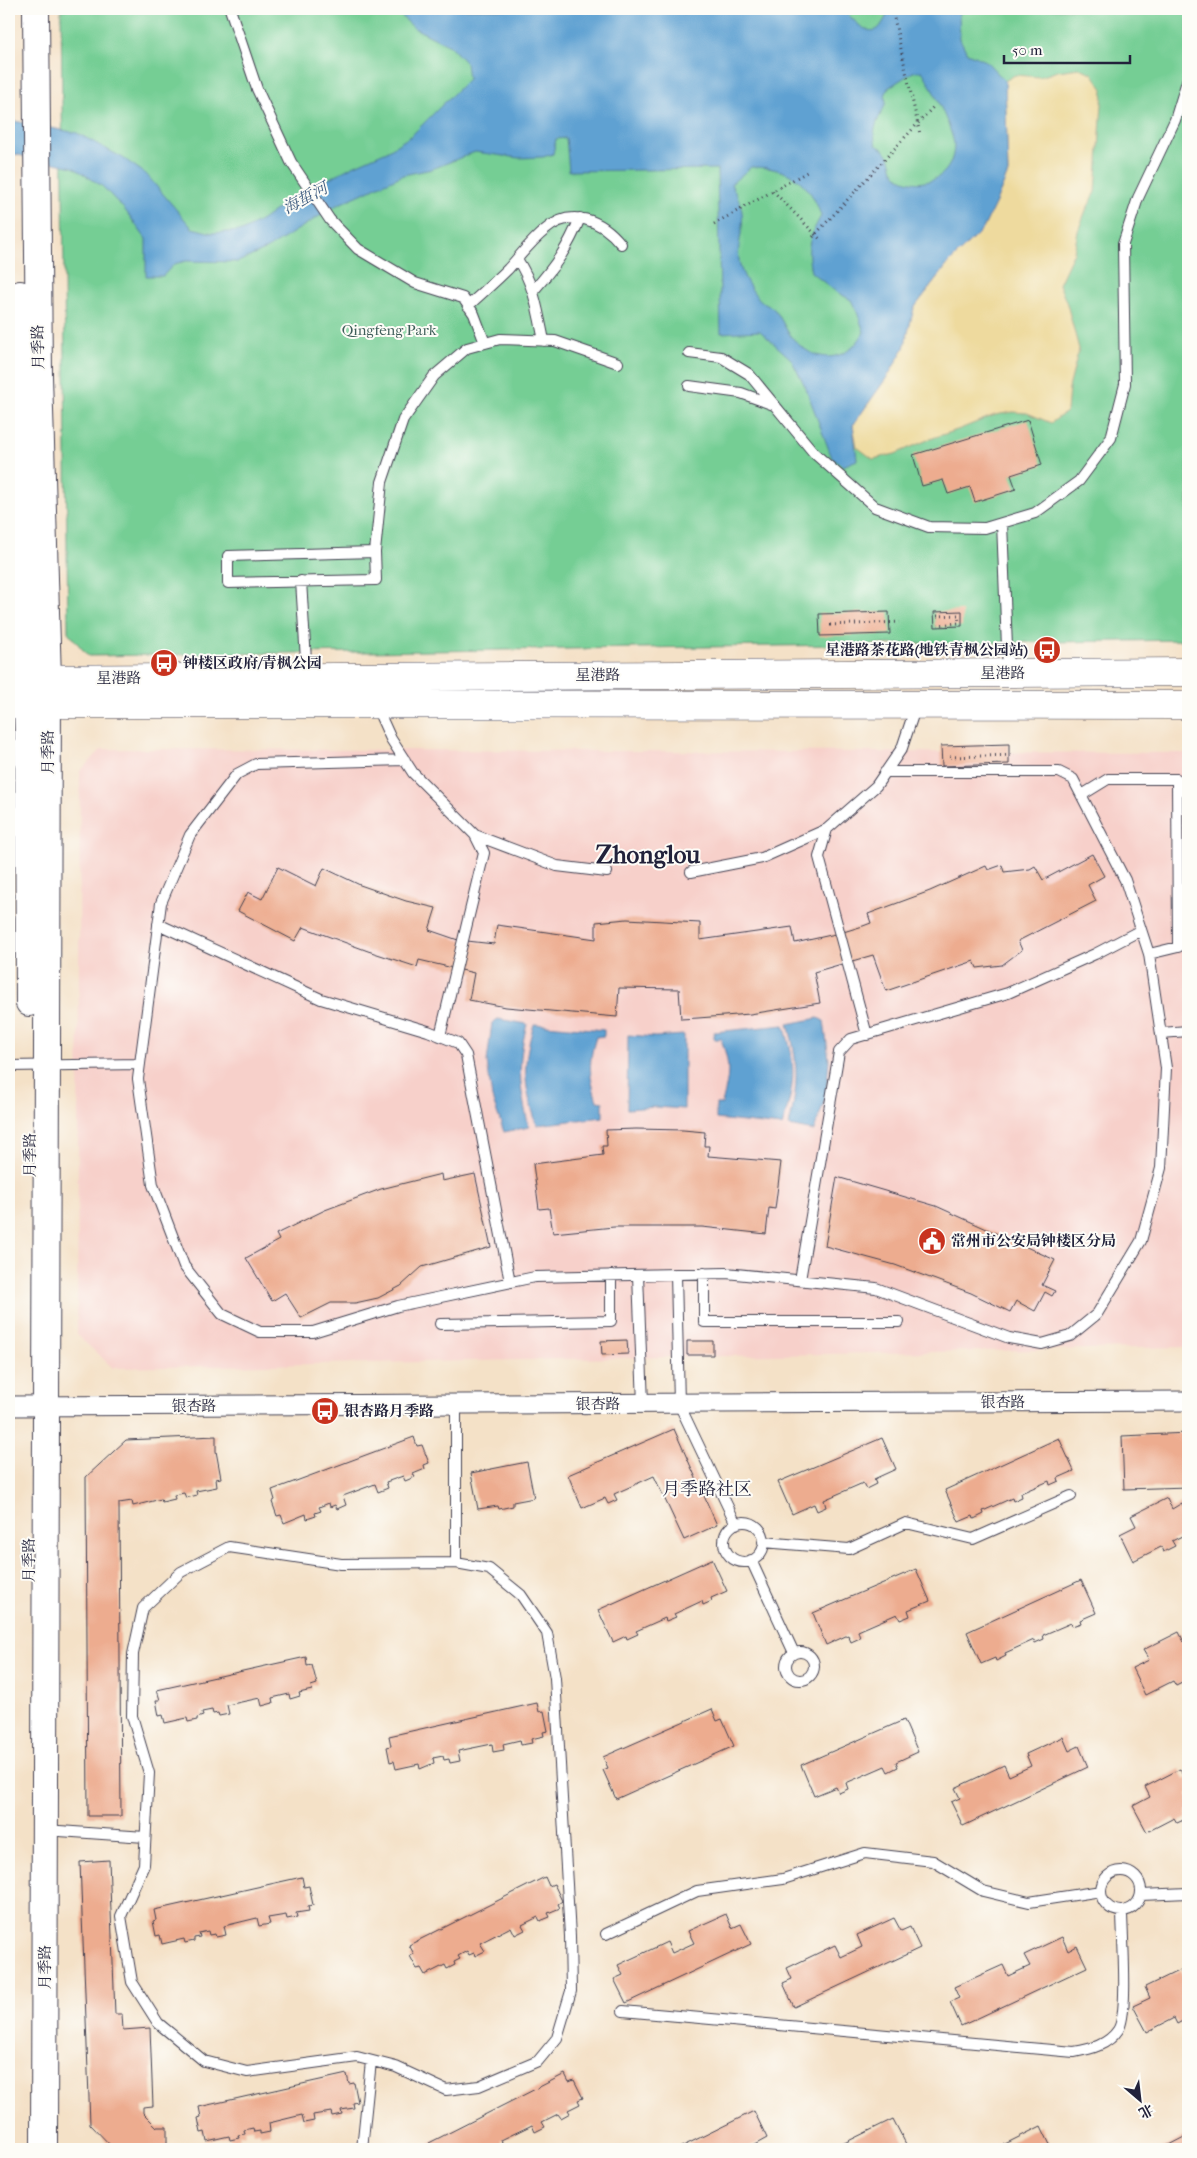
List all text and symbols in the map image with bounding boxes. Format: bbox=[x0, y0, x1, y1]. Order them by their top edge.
scale bar bbox=[1004, 32, 1131, 64]
text: 50 m bbox=[1012, 41, 1043, 59]
water label: 海蜇河 bbox=[279, 177, 333, 218]
park label: Qingfeng Park bbox=[342, 321, 437, 339]
street label: 月季路 bbox=[29, 324, 47, 370]
bus stop icon: 星港路茶花路(地铁青枫公园站) bbox=[1032, 635, 1062, 665]
place label: 星港路茶花路(地铁青枫公园站) bbox=[825, 641, 1028, 659]
bus stop icon: 钟楼区政府/青枫公园 bbox=[149, 648, 179, 678]
place label: 钟楼区政府/青枫公园 bbox=[183, 654, 322, 672]
street label: 星港路 bbox=[980, 664, 1026, 682]
street label: 星港路 bbox=[575, 666, 621, 684]
street label: 星港路 bbox=[96, 669, 142, 687]
street label: 月季路 bbox=[39, 729, 57, 775]
district label: Zhonglou bbox=[596, 840, 701, 869]
street label: 月季路 bbox=[21, 1132, 39, 1178]
public building icon: 常州市公安局钟楼区分局 bbox=[917, 1226, 947, 1256]
place label: 常州市公安局钟楼区分局 bbox=[951, 1232, 1116, 1250]
street label: 银杏路 bbox=[980, 1393, 1026, 1411]
street label: 银杏路 bbox=[575, 1395, 621, 1413]
bus stop icon: 银杏路月季路 bbox=[310, 1396, 340, 1426]
street label: 银杏路 bbox=[171, 1397, 217, 1415]
place label: 银杏路月季路 bbox=[344, 1402, 434, 1420]
district label: 月季路社区 bbox=[662, 1479, 752, 1500]
street label: 月季路 bbox=[20, 1537, 38, 1583]
street label: 月季路 bbox=[36, 1944, 54, 1990]
north arrow bbox=[1114, 2076, 1164, 2126]
text: 北 bbox=[1136, 2100, 1156, 2122]

